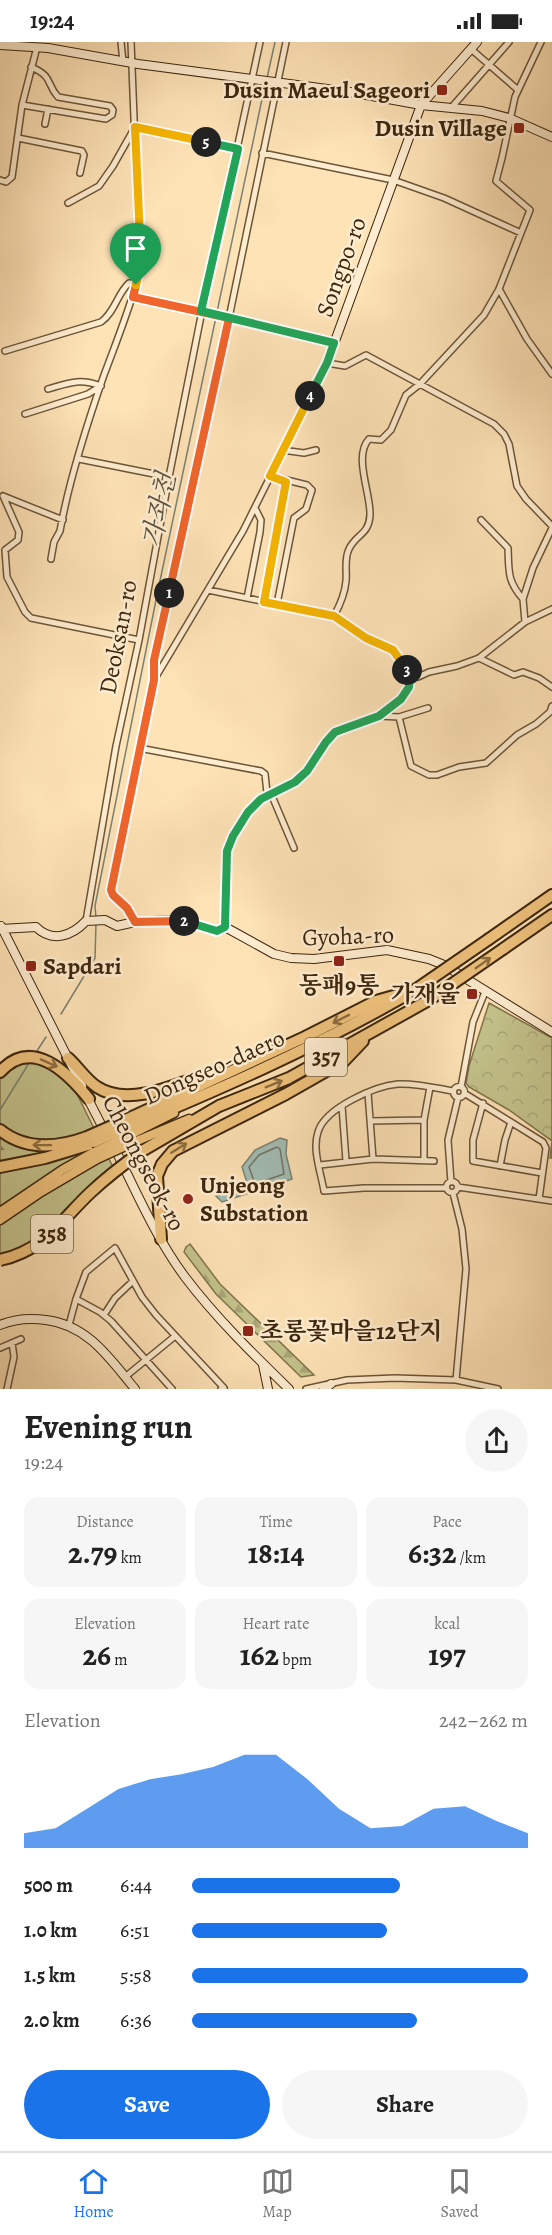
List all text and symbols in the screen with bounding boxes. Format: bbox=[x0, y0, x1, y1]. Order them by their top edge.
text: 19:24 bbox=[30, 6, 74, 36]
place label: Dusin Maeul Sageori bbox=[223, 74, 430, 106]
marker: Dusin Maeul Sageori bbox=[435, 83, 449, 97]
place label: Dusin Village bbox=[375, 112, 507, 144]
marker: Dusin Village bbox=[512, 121, 526, 135]
pin: 5 bbox=[191, 127, 221, 157]
text: 5 bbox=[203, 131, 209, 153]
street label: Songpo-ro bbox=[308, 213, 374, 321]
pin bbox=[110, 223, 161, 285]
icon: arrive bbox=[119, 232, 152, 265]
pin: 4 bbox=[295, 381, 325, 411]
text: 4 bbox=[306, 385, 314, 407]
water label: 가좌천 bbox=[134, 468, 184, 550]
street label: Deoksan-ro bbox=[91, 577, 145, 697]
pin: 1 bbox=[154, 578, 184, 608]
text: 1 bbox=[166, 582, 172, 604]
pin: 3 bbox=[392, 655, 422, 685]
text: 3 bbox=[404, 659, 410, 681]
pin: 2 bbox=[169, 906, 199, 936]
text: 2 bbox=[180, 910, 188, 932]
street label: Gyoha-ro bbox=[302, 918, 394, 954]
place label: Sapdari bbox=[43, 950, 121, 982]
marker: 동패9통 bbox=[332, 954, 346, 968]
one-way arrow bbox=[475, 956, 491, 969]
marker: Sapdari bbox=[24, 959, 38, 973]
place label: 동패9통 bbox=[299, 969, 379, 1001]
place label: 가재울 bbox=[390, 978, 460, 1010]
marker: 가재울 bbox=[465, 987, 479, 1001]
one-way arrow bbox=[333, 1013, 350, 1025]
street label: Dongseo-daero bbox=[138, 1022, 290, 1112]
road number: 357 bbox=[305, 1038, 347, 1076]
one-way arrow bbox=[40, 1058, 58, 1069]
one-way arrow bbox=[264, 1078, 282, 1089]
street label: Cheongseok-ro bbox=[95, 1090, 193, 1236]
one-way arrow bbox=[33, 1139, 53, 1151]
one-way arrow bbox=[170, 1142, 187, 1154]
place label: Unjeong Substation bbox=[200, 1169, 309, 1229]
marker: Unjeong Substation bbox=[181, 1192, 195, 1206]
road number: 358 bbox=[31, 1215, 73, 1253]
place label: 초롱꽃마을12단지 bbox=[260, 1315, 442, 1347]
marker: 초롱꽃마을12단지 bbox=[241, 1324, 255, 1338]
text: Evening run bbox=[24, 1404, 193, 1449]
button: share bbox=[465, 1409, 528, 1472]
text: 19:24 bbox=[24, 1449, 63, 1476]
text: Distance bbox=[76, 1511, 134, 1533]
text: Time bbox=[259, 1511, 293, 1533]
text: Pace bbox=[432, 1511, 462, 1533]
text: 2.79 bbox=[68, 1533, 118, 1573]
text: 18:14 bbox=[247, 1533, 305, 1573]
text: 6:32 bbox=[408, 1533, 456, 1573]
text: km bbox=[118, 1547, 142, 1569]
text: /km bbox=[456, 1547, 486, 1569]
text: Elevation bbox=[74, 1613, 136, 1635]
text: Heart rate bbox=[243, 1613, 309, 1635]
text: kcal bbox=[434, 1613, 460, 1635]
text: 26 bbox=[83, 1635, 111, 1675]
text: 162 bbox=[240, 1635, 279, 1675]
text: 197 bbox=[428, 1635, 466, 1675]
text: m bbox=[111, 1649, 127, 1671]
text: bpm bbox=[279, 1649, 312, 1671]
text: Elevation bbox=[24, 1707, 101, 1734]
text: 242–262 m bbox=[439, 1707, 528, 1734]
text: 500 m bbox=[24, 1872, 73, 1899]
text: 6:44 bbox=[120, 1872, 152, 1899]
text: 1.0 km bbox=[24, 1917, 77, 1944]
text: 6:51 bbox=[120, 1917, 149, 1944]
text: 1.5 km bbox=[24, 1962, 76, 1989]
text: 5:58 bbox=[120, 1962, 152, 1989]
text: 2.0 km bbox=[24, 2007, 80, 2034]
text: 6:36 bbox=[120, 2007, 152, 2034]
button: Save bbox=[24, 2070, 270, 2139]
button: Share bbox=[282, 2070, 528, 2139]
tab: Home bbox=[73, 2165, 114, 2223]
tab: Map bbox=[261, 2165, 294, 2223]
tab: Saved bbox=[441, 2165, 479, 2223]

